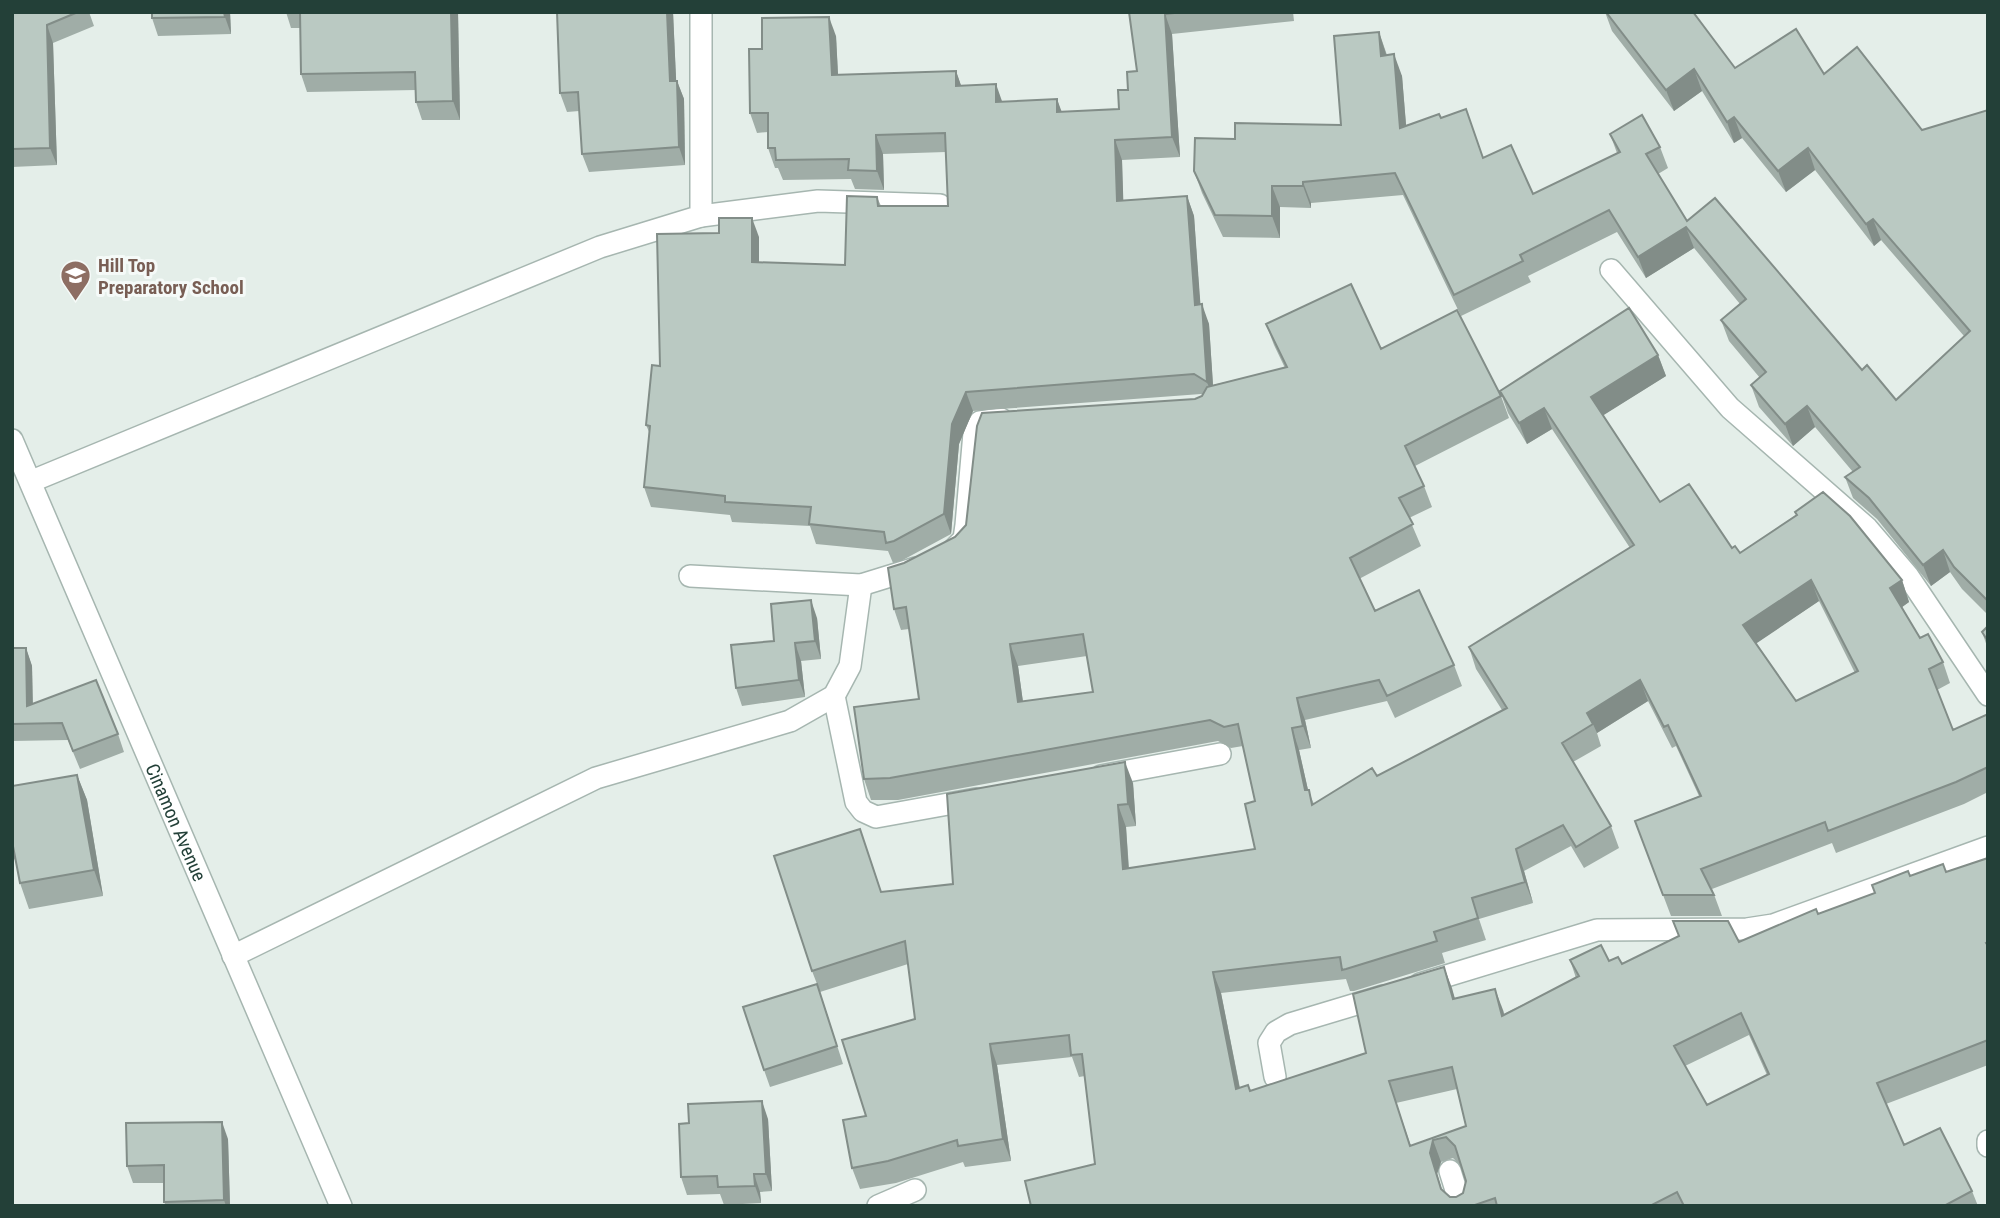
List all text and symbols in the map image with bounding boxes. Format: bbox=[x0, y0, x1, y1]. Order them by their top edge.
place label: Hill Top Preparatory School bbox=[98, 254, 244, 299]
school or university icon: Hill Top Preparatory School bbox=[58, 259, 92, 303]
street label: Cinamon Avenue bbox=[141, 760, 212, 885]

